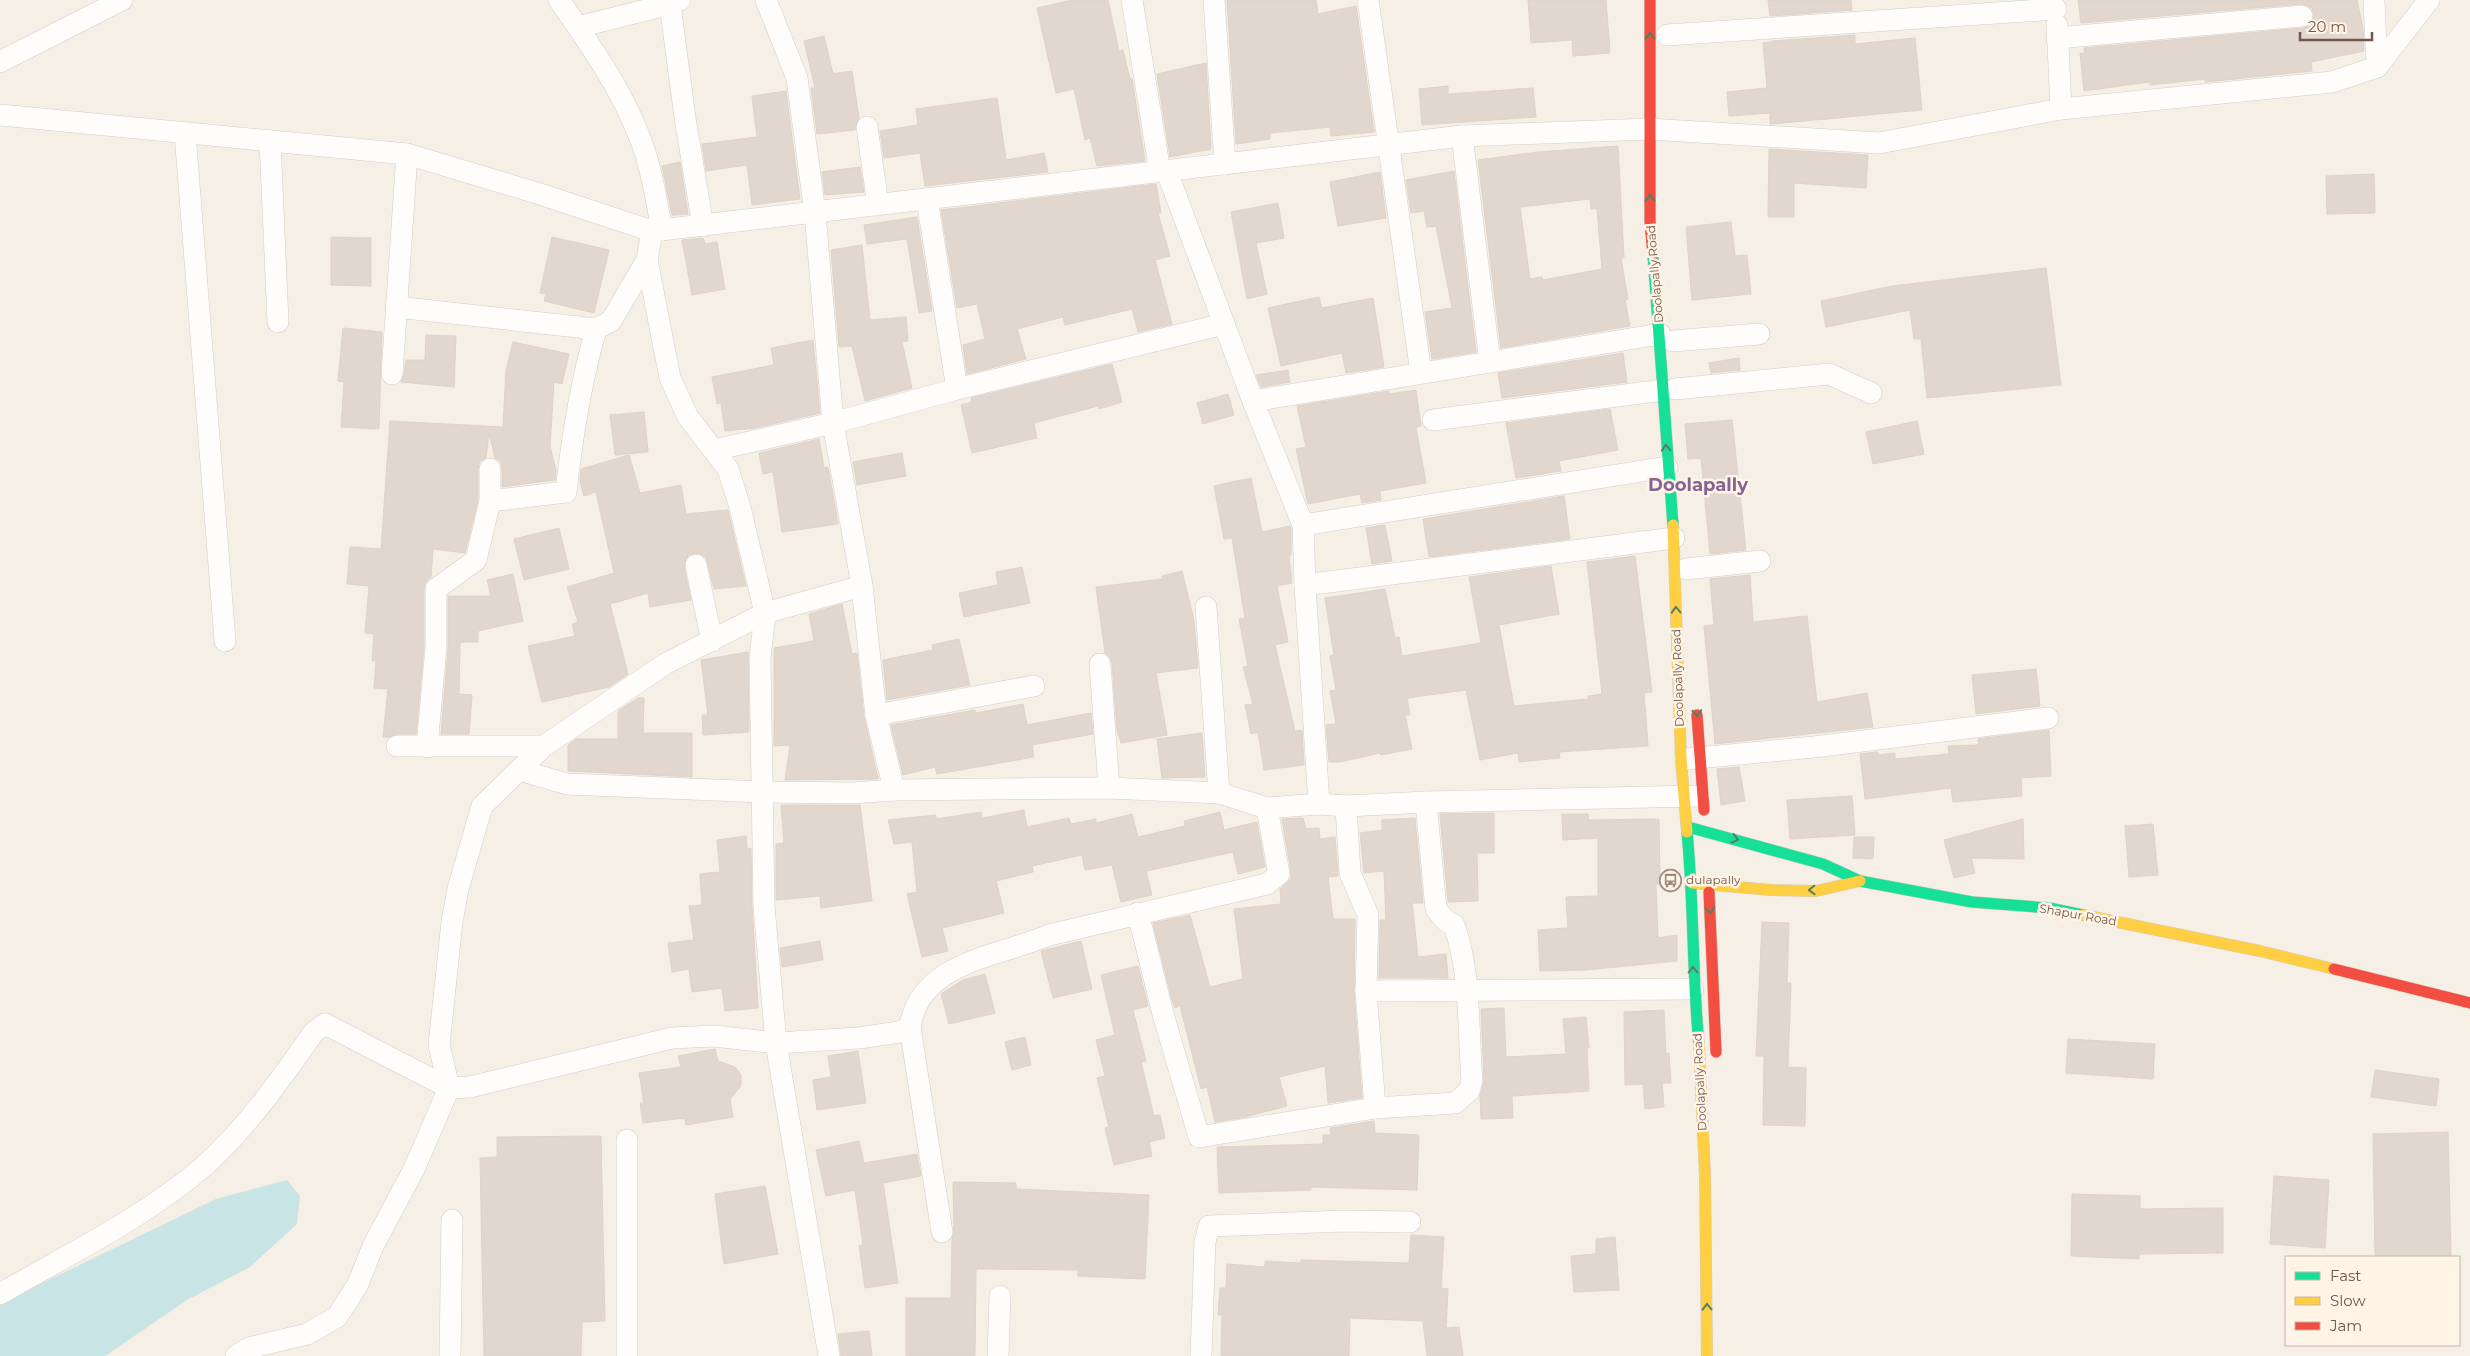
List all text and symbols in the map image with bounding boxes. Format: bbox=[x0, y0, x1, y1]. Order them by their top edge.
scale bar bbox=[2300, 10, 2372, 42]
text: 20 m bbox=[2308, 17, 2346, 36]
one-way arrow bbox=[1645, 32, 1655, 40]
one-way arrow bbox=[1645, 194, 1655, 202]
street label: Doolapally Road bbox=[1643, 225, 1666, 323]
one-way arrow bbox=[1661, 443, 1672, 451]
district label: Doolapally bbox=[1648, 474, 1748, 496]
one-way arrow bbox=[1671, 606, 1681, 614]
street label: Doolapally Road bbox=[1668, 629, 1687, 727]
one-way arrow bbox=[1691, 709, 1702, 717]
one-way arrow bbox=[1731, 833, 1740, 844]
bus stop icon: dulapally bbox=[1658, 868, 1682, 892]
place label: dulapally bbox=[1686, 872, 1741, 887]
one-way arrow bbox=[1808, 885, 1816, 895]
street label: Shapur Road bbox=[2038, 900, 2118, 929]
one-way arrow bbox=[1705, 906, 1716, 914]
one-way arrow bbox=[1688, 966, 1698, 974]
street label: Doolapally Road bbox=[1689, 1033, 1710, 1131]
legend bbox=[2285, 1256, 2460, 1346]
text: Fast bbox=[2330, 1266, 2361, 1285]
text: Slow bbox=[2330, 1291, 2366, 1310]
one-way arrow bbox=[1701, 1303, 1712, 1311]
text: Jam bbox=[2329, 1316, 2362, 1335]

